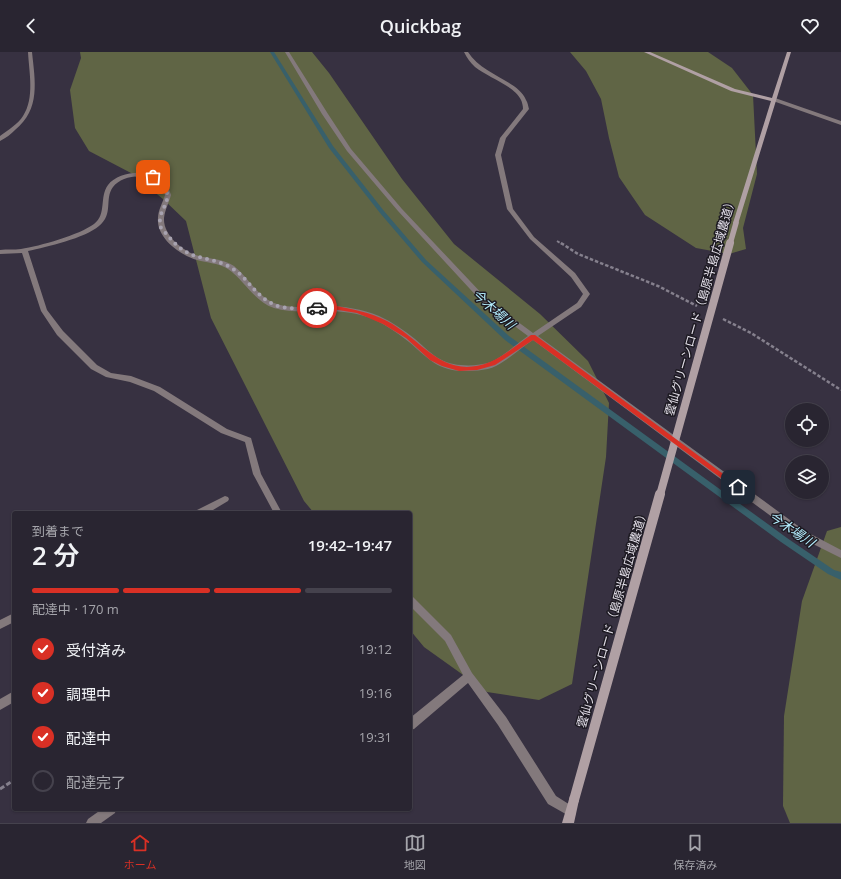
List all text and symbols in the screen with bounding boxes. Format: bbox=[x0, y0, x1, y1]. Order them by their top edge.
text: Quickbag bbox=[380, 14, 461, 38]
icon: back bbox=[20, 15, 42, 37]
icon: heart bbox=[799, 15, 821, 37]
pin bbox=[136, 160, 170, 194]
icon: bag bbox=[142, 166, 164, 188]
street label: 雲仙グリーンロード（島原半島広域農道） bbox=[660, 194, 740, 418]
water label: 今木場川 bbox=[469, 285, 521, 334]
courier bbox=[297, 288, 337, 328]
icon: car bbox=[306, 297, 328, 319]
map controls bbox=[785, 403, 829, 499]
button: locate bbox=[785, 403, 829, 447]
button: layers bbox=[785, 455, 829, 499]
pin bbox=[721, 470, 755, 504]
icon: home bbox=[727, 476, 749, 498]
street label: 雲仙グリーンロード（島原半島広域農道） bbox=[572, 506, 652, 730]
water label: 今木場川 bbox=[765, 507, 820, 552]
text: 到着まで bbox=[32, 522, 84, 540]
text: 19:42–19:47 bbox=[308, 535, 392, 555]
text: 2 分 bbox=[32, 537, 80, 573]
text: 配達中 · 170 m bbox=[32, 600, 119, 618]
icon: check bbox=[32, 638, 54, 660]
text: 受付済み bbox=[66, 640, 126, 660]
text: 19:12 bbox=[359, 640, 392, 658]
icon: check bbox=[32, 682, 54, 704]
text: 調理中 bbox=[66, 684, 111, 704]
text: 19:16 bbox=[359, 684, 392, 702]
icon: check bbox=[32, 726, 54, 748]
text: 配達中 bbox=[66, 728, 111, 748]
text: 19:31 bbox=[359, 728, 392, 746]
text: 配達完了 bbox=[66, 772, 126, 792]
tab: ホーム bbox=[124, 832, 156, 872]
tab: 地図 bbox=[404, 832, 426, 872]
tab: 保存済み bbox=[673, 832, 717, 872]

